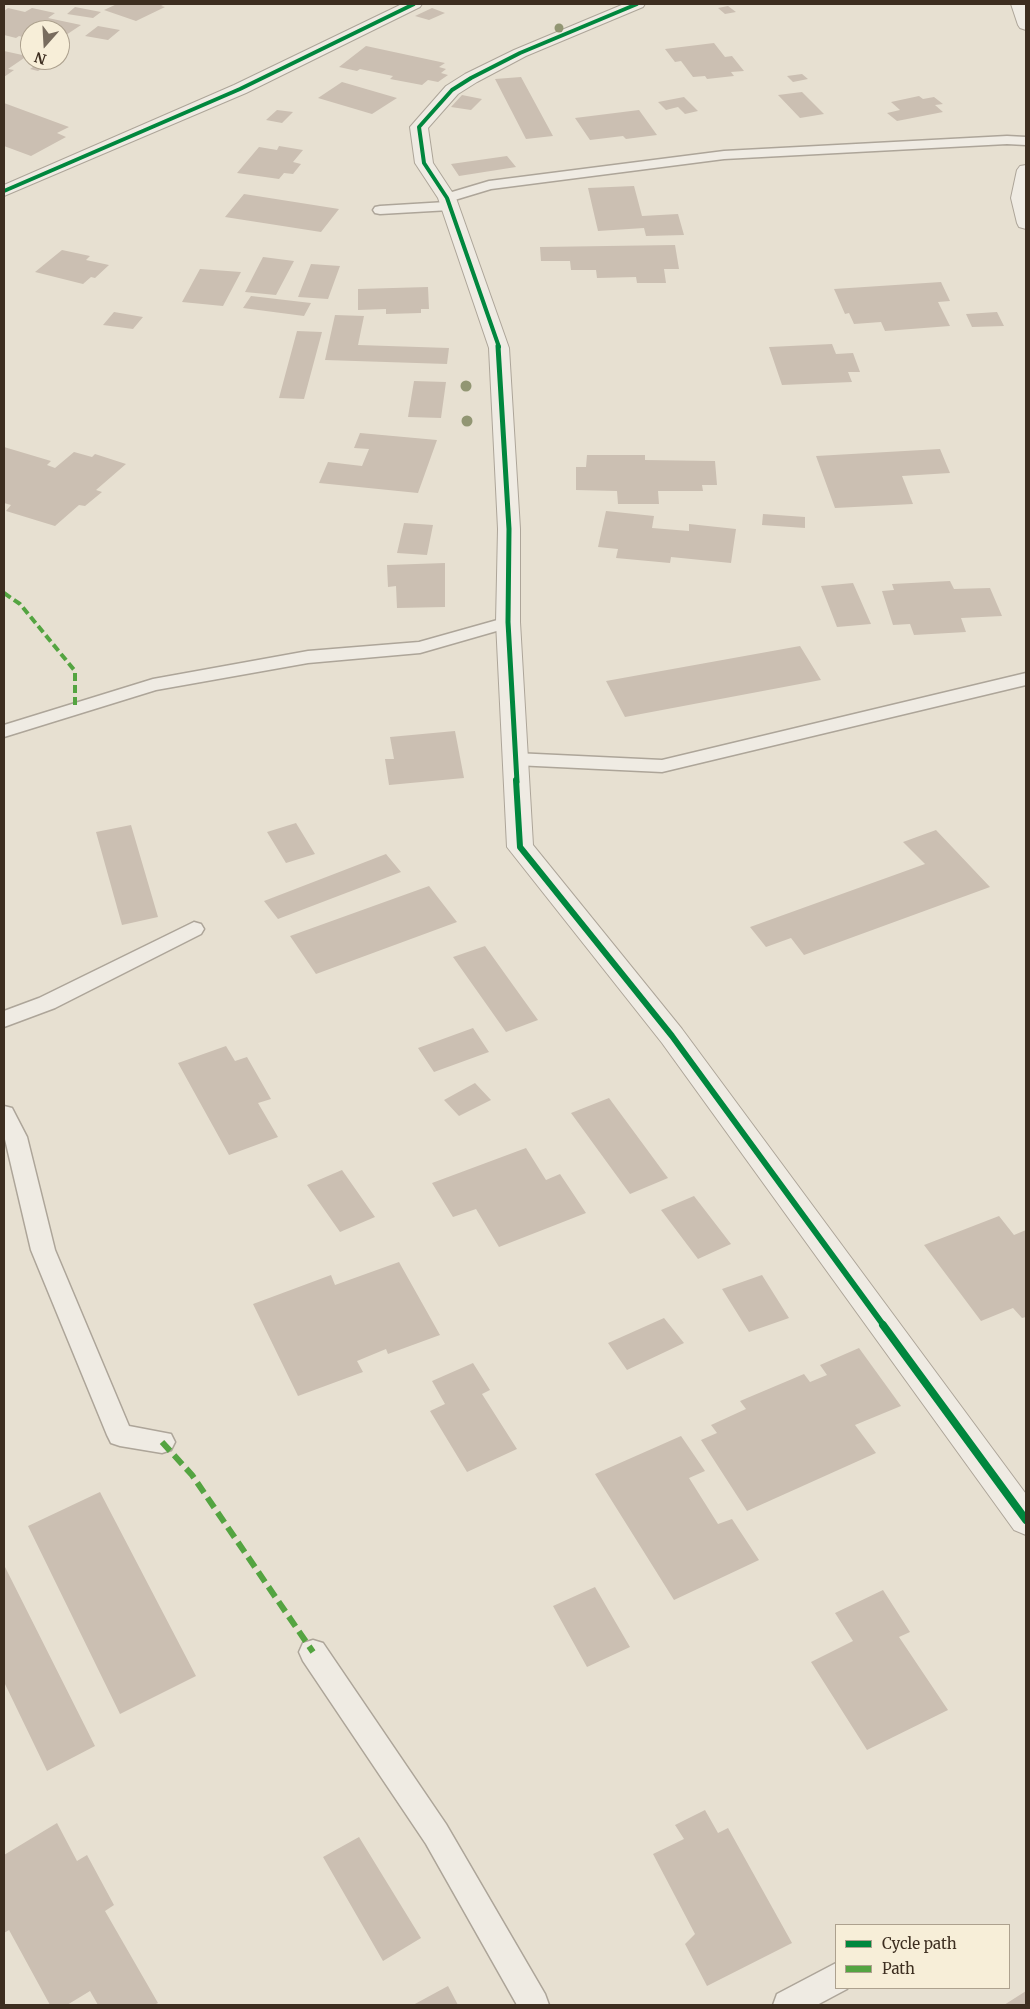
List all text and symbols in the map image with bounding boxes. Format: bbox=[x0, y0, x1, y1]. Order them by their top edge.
north arrow bbox=[20, 20, 70, 70]
text: N bbox=[32, 48, 49, 69]
legend bbox=[835, 1924, 1010, 1989]
text: Cycle path bbox=[882, 1934, 957, 1953]
text: Path bbox=[882, 1959, 915, 1978]

